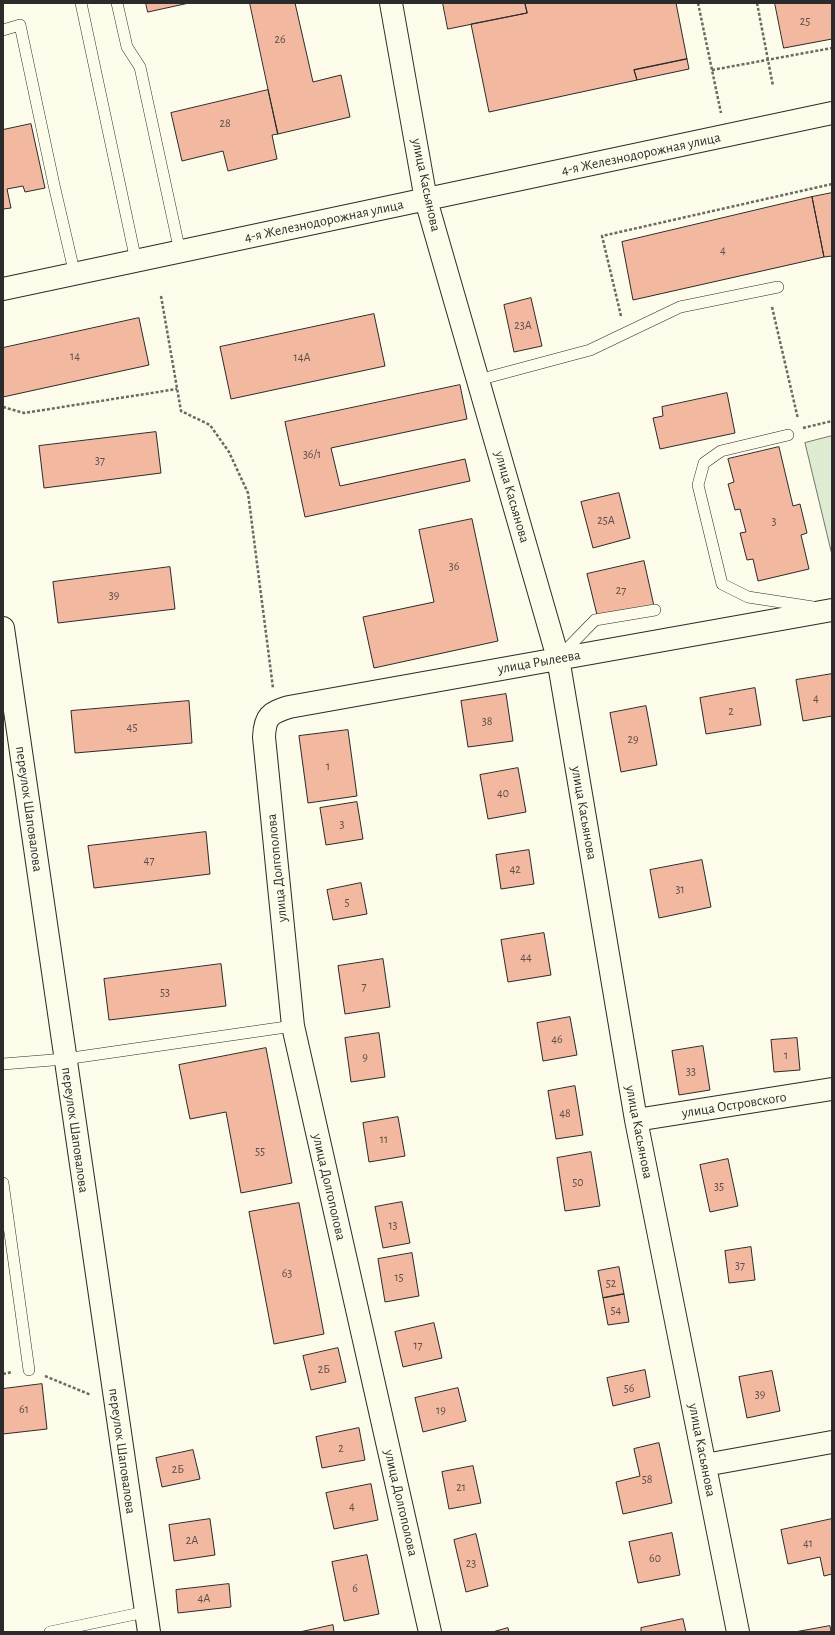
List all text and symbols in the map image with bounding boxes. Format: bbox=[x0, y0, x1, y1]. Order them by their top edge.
house number: 25 bbox=[800, 14, 810, 28]
house number: 26 bbox=[274, 32, 286, 46]
house number: 28 bbox=[219, 116, 231, 130]
street label: 4-я Железнодорожная улица bbox=[560, 129, 722, 179]
street label: улица Касьянова bbox=[408, 137, 444, 233]
street label: 4-я Железнодорожная улица bbox=[243, 196, 405, 246]
house number: 4 bbox=[720, 243, 726, 257]
house number: 23А bbox=[514, 318, 532, 332]
house number: 14 bbox=[70, 349, 80, 363]
house number: 14А bbox=[294, 350, 310, 364]
house number: 36/1 bbox=[303, 447, 321, 461]
street label: улица Касьянова bbox=[491, 449, 533, 545]
house number: 37 bbox=[95, 453, 105, 467]
house number: 25А bbox=[597, 513, 615, 527]
house number: 3 bbox=[772, 514, 776, 528]
house number: 36 bbox=[449, 559, 459, 573]
house number: 27 bbox=[616, 583, 626, 597]
house number: 39 bbox=[109, 588, 119, 602]
street label: улица Рылеева bbox=[496, 646, 582, 678]
house number: 4 bbox=[813, 691, 819, 705]
house number: 2 bbox=[728, 704, 734, 718]
house number: 38 bbox=[482, 714, 492, 728]
house number: 45 bbox=[127, 720, 137, 734]
house number: 29 bbox=[627, 732, 639, 746]
street label: переулок Шаповалова bbox=[12, 745, 46, 873]
house number: 1 bbox=[326, 759, 330, 773]
street label: улица Касьянова bbox=[567, 765, 601, 861]
house number: 40 bbox=[497, 786, 509, 800]
street label: улица Долгополова bbox=[263, 813, 291, 923]
house number: 3 bbox=[340, 817, 344, 831]
house number: 47 bbox=[144, 853, 154, 867]
house number: 42 bbox=[509, 862, 521, 876]
house number: 31 bbox=[675, 882, 685, 896]
house number: 5 bbox=[344, 895, 350, 909]
house number: 44 bbox=[520, 950, 532, 964]
house number: 7 bbox=[361, 979, 367, 993]
house number: 53 bbox=[160, 985, 170, 999]
house number: 46 bbox=[551, 1032, 563, 1046]
house number: 1 bbox=[784, 1048, 788, 1062]
house number: 9 bbox=[362, 1050, 368, 1064]
house number: 33 bbox=[686, 1064, 696, 1078]
street label: переулок Шаповалова bbox=[58, 1066, 92, 1194]
street label: улица Касьянова bbox=[622, 1084, 656, 1180]
street label: улица Островского bbox=[680, 1088, 788, 1122]
house number: 48 bbox=[559, 1106, 571, 1120]
street label: улица Долгополова bbox=[309, 1132, 349, 1242]
house number: 11 bbox=[380, 1132, 388, 1146]
house number: 55 bbox=[255, 1144, 265, 1158]
house number: 50 bbox=[572, 1175, 584, 1189]
house number: 35 bbox=[714, 1179, 724, 1193]
house number: 13 bbox=[388, 1218, 398, 1232]
house number: 37 bbox=[735, 1258, 745, 1272]
house number: 63 bbox=[282, 1266, 292, 1280]
house number: 15 bbox=[394, 1270, 404, 1284]
house number: 52 bbox=[606, 1276, 616, 1290]
house number: 54 bbox=[611, 1303, 621, 1317]
house number: 17 bbox=[413, 1338, 423, 1352]
house number: 2Б bbox=[318, 1362, 330, 1376]
house number: 56 bbox=[624, 1381, 634, 1395]
street label: переулок Шаповалова bbox=[105, 1387, 139, 1515]
house number: 39 bbox=[755, 1387, 765, 1401]
house number: 61 bbox=[19, 1402, 29, 1416]
street label: улица Касьянова bbox=[685, 1402, 719, 1498]
house number: 19 bbox=[436, 1403, 446, 1417]
house number: 2 bbox=[338, 1441, 344, 1455]
street label: улица Долгополова bbox=[381, 1448, 421, 1558]
house number: 2Б bbox=[172, 1462, 184, 1476]
house number: 58 bbox=[642, 1472, 652, 1486]
house number: 21 bbox=[456, 1480, 466, 1494]
house number: 4 bbox=[349, 1499, 355, 1513]
house number: 2А bbox=[186, 1533, 198, 1547]
house number: 41 bbox=[803, 1536, 813, 1550]
house number: 60 bbox=[649, 1551, 661, 1565]
house number: 23 bbox=[466, 1556, 476, 1570]
house number: 6 bbox=[352, 1581, 358, 1595]
house number: 4А bbox=[198, 1591, 210, 1605]

